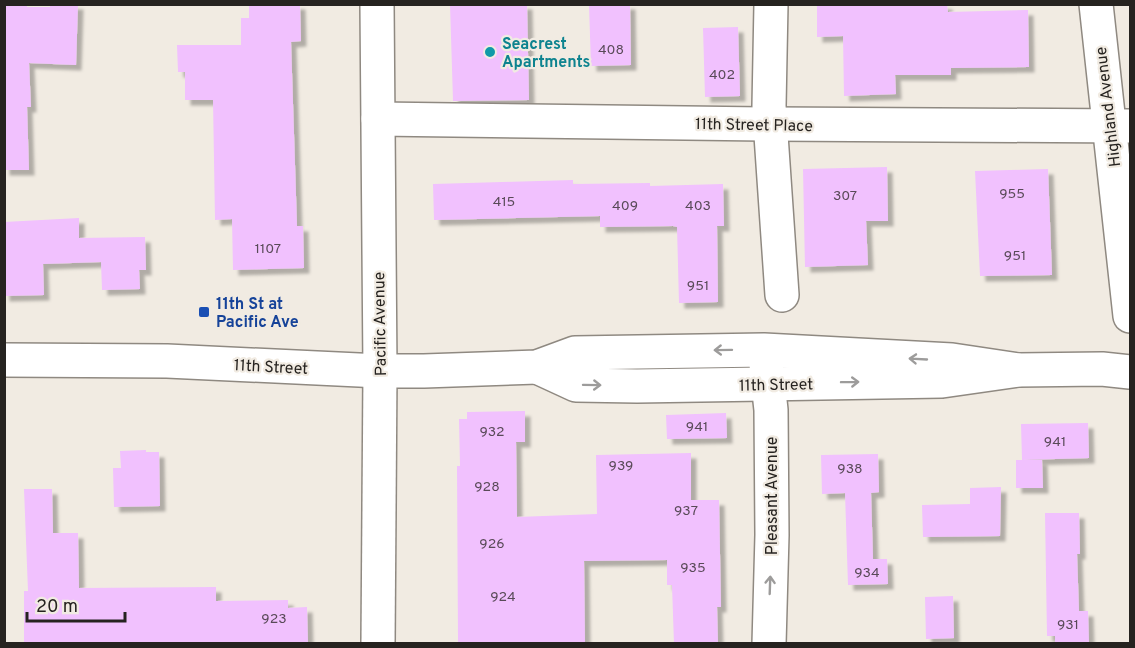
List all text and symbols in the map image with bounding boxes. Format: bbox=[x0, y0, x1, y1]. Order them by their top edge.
place label: Seacrest Apartments bbox=[502, 35, 591, 73]
house number: 408 bbox=[598, 42, 624, 59]
marker: Seacrest Apartments bbox=[483, 45, 497, 59]
street label: Highland Avenue bbox=[1092, 46, 1126, 168]
house number: 402 bbox=[709, 67, 735, 84]
street label: 11th Street Place bbox=[695, 115, 813, 137]
house number: 955 bbox=[999, 186, 1025, 203]
house number: 307 bbox=[833, 188, 857, 205]
house number: 415 bbox=[493, 194, 515, 211]
house number: 409 bbox=[612, 198, 638, 215]
house number: 403 bbox=[685, 198, 711, 215]
house number: 1107 bbox=[255, 241, 281, 258]
house number: 951 bbox=[1004, 248, 1026, 265]
street label: Pacific Avenue bbox=[370, 272, 392, 376]
house number: 951 bbox=[687, 278, 709, 295]
place label: 11th St at Pacific Ave bbox=[216, 295, 299, 333]
marker: 11th St at Pacific Ave bbox=[197, 305, 211, 319]
one-way arrow bbox=[714, 344, 734, 356]
one-way arrow bbox=[908, 353, 928, 364]
street label: 11th Street bbox=[233, 356, 309, 380]
street label: 11th Street bbox=[739, 375, 813, 397]
one-way arrow bbox=[839, 377, 859, 388]
one-way arrow bbox=[581, 380, 601, 391]
house number: 941 bbox=[686, 419, 708, 436]
house number: 932 bbox=[479, 424, 505, 441]
house number: 941 bbox=[1044, 434, 1066, 451]
street label: Pleasant Avenue bbox=[763, 437, 783, 555]
house number: 939 bbox=[609, 458, 633, 475]
house number: 938 bbox=[837, 461, 863, 478]
house number: 928 bbox=[474, 479, 500, 496]
house number: 937 bbox=[674, 503, 698, 520]
house number: 926 bbox=[479, 536, 505, 553]
house number: 935 bbox=[680, 560, 706, 577]
house number: 934 bbox=[854, 565, 880, 582]
one-way arrow bbox=[765, 576, 776, 596]
scale bar bbox=[27, 585, 124, 623]
house number: 924 bbox=[490, 589, 516, 606]
text: 20 m bbox=[36, 596, 78, 619]
house number: 923 bbox=[261, 611, 287, 628]
house number: 931 bbox=[1057, 617, 1079, 634]

